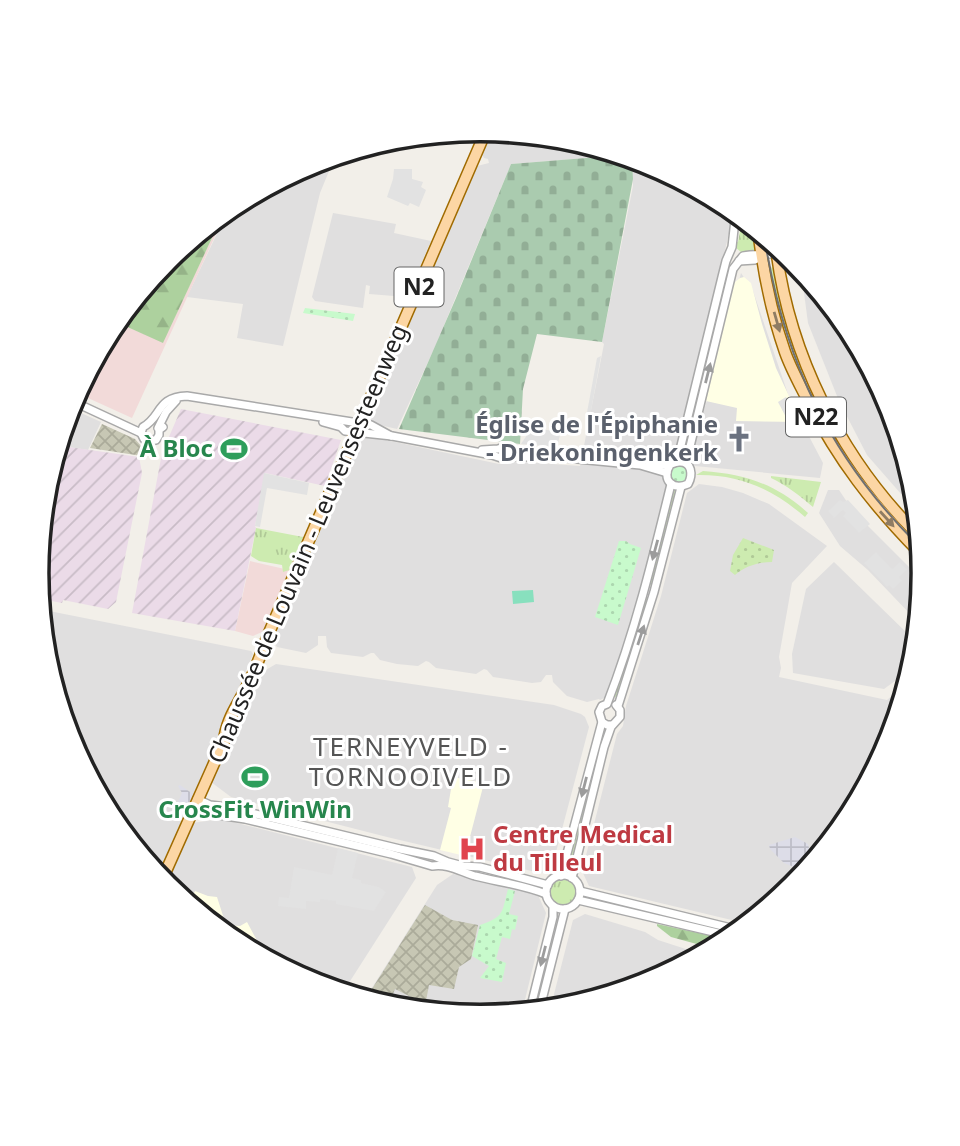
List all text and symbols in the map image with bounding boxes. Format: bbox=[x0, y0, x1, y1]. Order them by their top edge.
road number: N2 bbox=[394, 268, 444, 306]
one-way arrow bbox=[772, 312, 782, 333]
street label: Chaussée de Louvain - Leuvensesteenweg bbox=[199, 319, 414, 768]
one-way arrow bbox=[703, 362, 714, 384]
road number: N22 bbox=[786, 398, 846, 436]
place label: Église de l'Épiphanie - Driekoningenkerk bbox=[475, 407, 718, 468]
church icon: Église de l'Épiphanie - Driekoningenkerk bbox=[724, 424, 754, 454]
place label: À Bloc bbox=[140, 431, 213, 464]
sports icon: À Bloc bbox=[219, 434, 249, 464]
one-way arrow bbox=[879, 510, 895, 528]
one-way arrow bbox=[649, 540, 660, 562]
one-way arrow bbox=[636, 624, 647, 645]
district label: TERNEYVELD - TORNOOIVELD bbox=[309, 728, 513, 794]
sports icon: CrossFit WinWin bbox=[240, 762, 270, 792]
one-way arrow bbox=[578, 777, 589, 799]
place label: CrossFit WinWin bbox=[158, 792, 352, 825]
place label: Centre Medical du Tilleul bbox=[493, 817, 673, 878]
hospital icon: Centre Medical du Tilleul bbox=[457, 834, 487, 864]
one-way arrow bbox=[537, 945, 548, 967]

